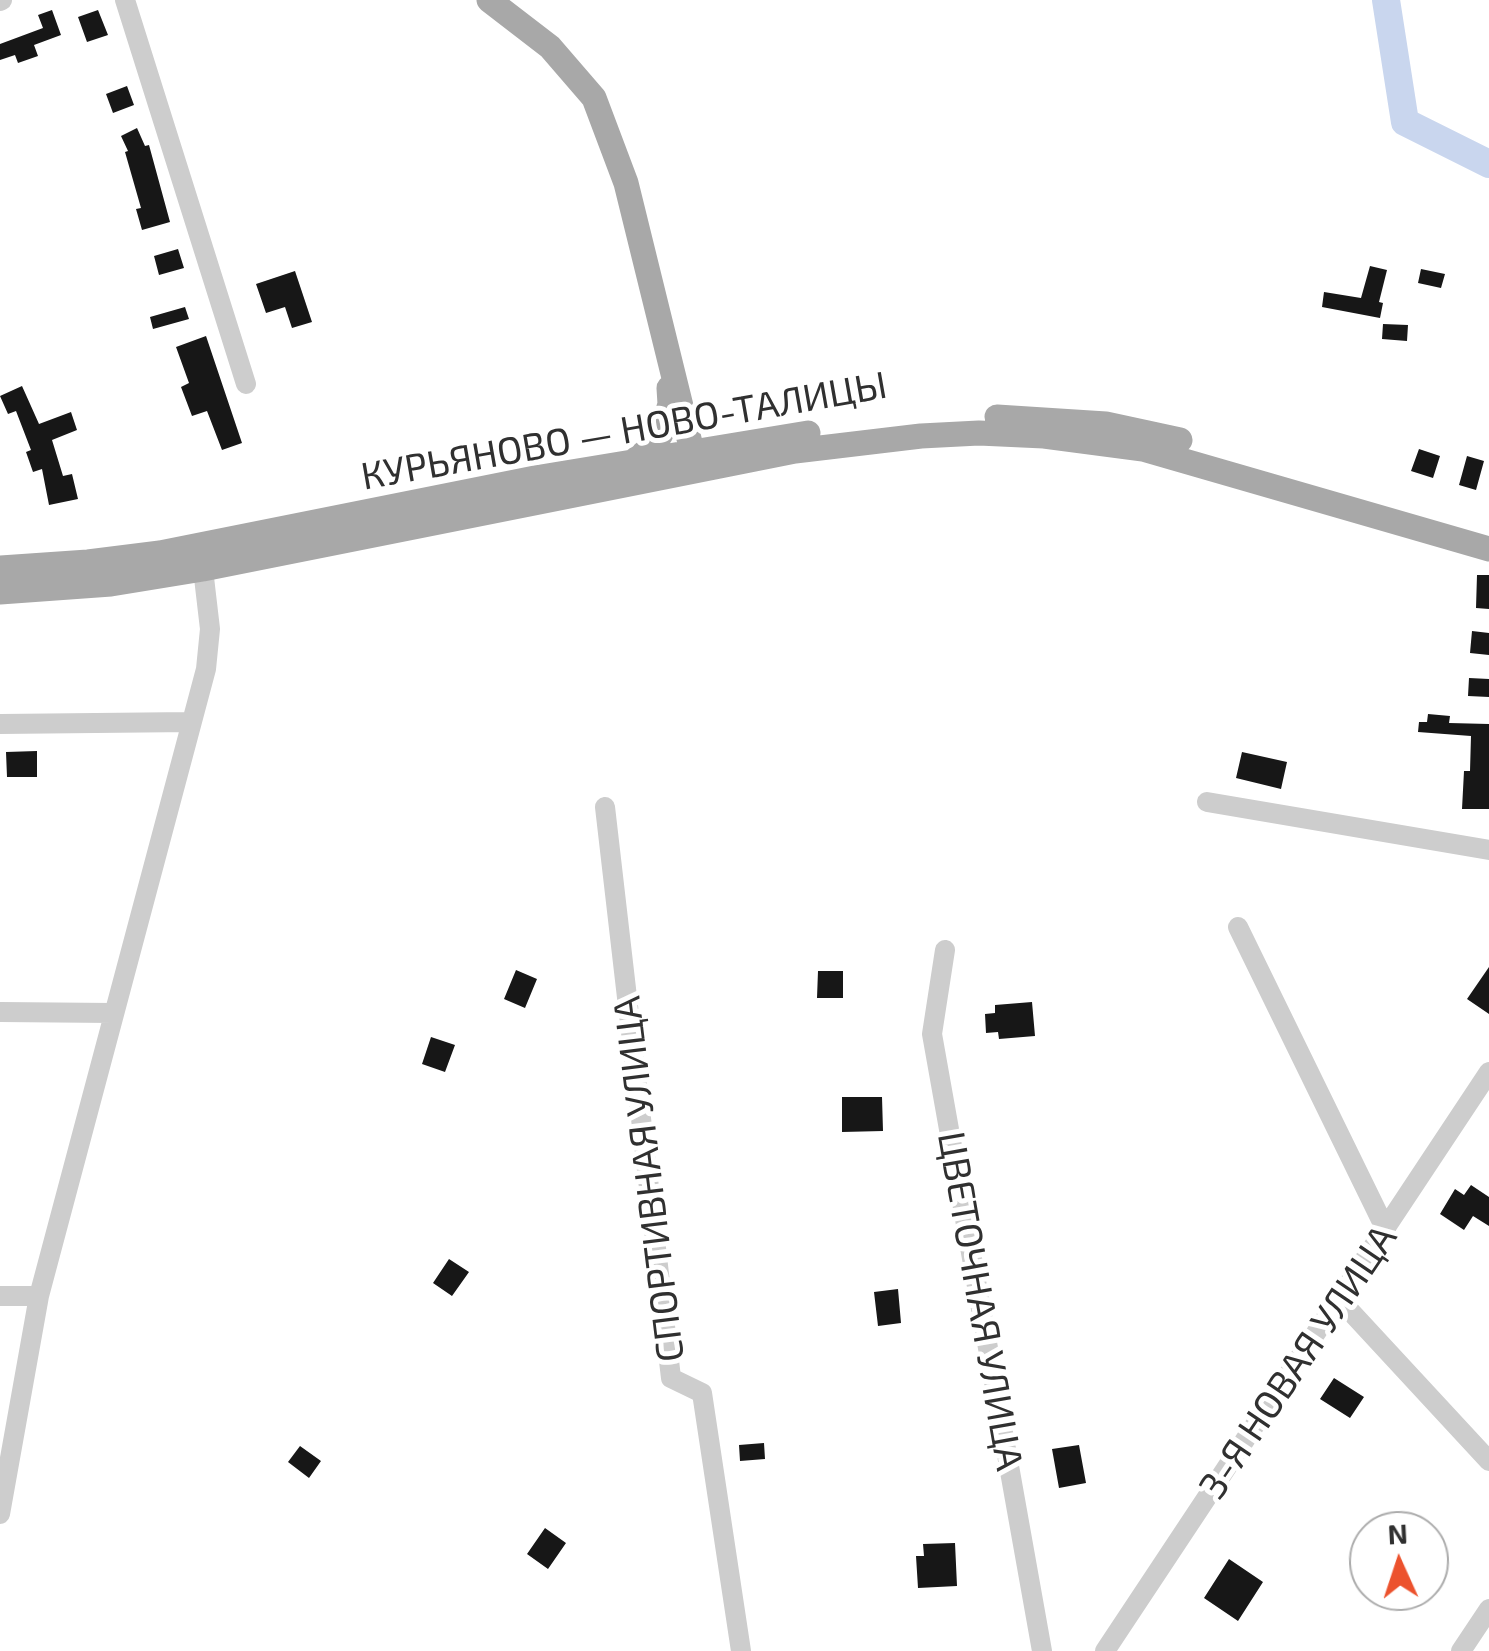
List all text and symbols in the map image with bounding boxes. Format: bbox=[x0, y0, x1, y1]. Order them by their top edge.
street label: КУРЬЯНОВО — НОВО-ТАЛИЦЫ bbox=[358, 362, 890, 500]
street label: СПОРТИВНАЯ УЛИЦА bbox=[604, 994, 694, 1364]
street label: ЦВЕТОЧНАЯ УЛИЦА bbox=[928, 1128, 1032, 1474]
street label: 3-Я НОВАЯ УЛИЦА bbox=[1190, 1216, 1406, 1508]
north arrow bbox=[1349, 1511, 1449, 1611]
text: N bbox=[1387, 1516, 1409, 1551]

